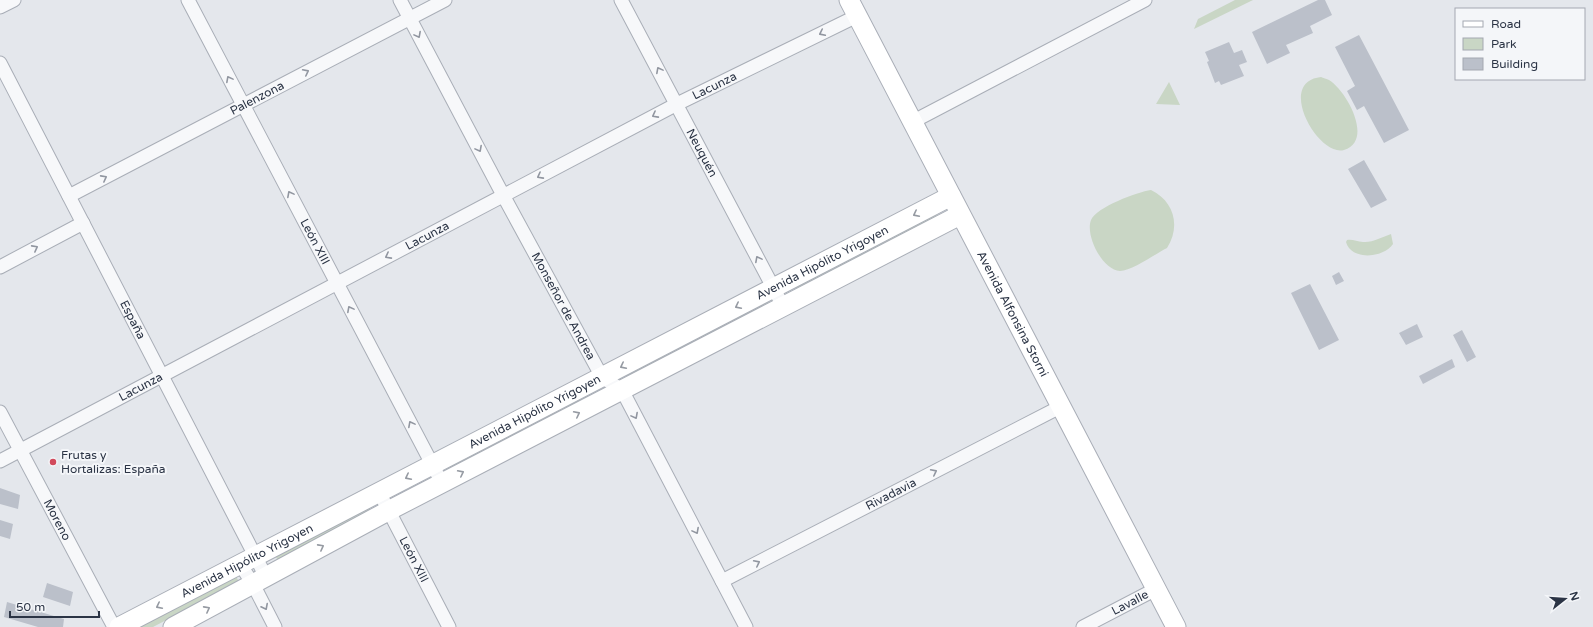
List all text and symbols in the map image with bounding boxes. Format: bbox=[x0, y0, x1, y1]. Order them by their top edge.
legend bbox=[1455, 8, 1585, 80]
text: Road bbox=[1491, 17, 1521, 31]
one-way arrow bbox=[819, 28, 827, 36]
one-way arrow bbox=[413, 30, 421, 38]
text: Park bbox=[1491, 37, 1517, 51]
text: Building bbox=[1491, 57, 1538, 71]
one-way arrow bbox=[656, 67, 663, 74]
one-way arrow bbox=[301, 69, 309, 77]
street label: Lacunza bbox=[690, 69, 739, 102]
one-way arrow bbox=[226, 76, 234, 83]
street label: Palenzona bbox=[228, 78, 286, 118]
one-way arrow bbox=[652, 110, 660, 118]
street label: Neuquén bbox=[683, 126, 720, 179]
one-way arrow bbox=[474, 145, 482, 153]
one-way arrow bbox=[537, 171, 545, 178]
one-way arrow bbox=[100, 175, 107, 183]
one-way arrow bbox=[287, 191, 294, 198]
one-way arrow bbox=[913, 210, 920, 217]
street label: León XIII bbox=[297, 216, 333, 267]
street label: Lacunza bbox=[403, 218, 451, 253]
street label: Avenida Hipólito Yrigoyen bbox=[754, 223, 891, 303]
one-way arrow bbox=[30, 246, 38, 253]
street label: Avenida Alfonsina Storni bbox=[974, 249, 1051, 379]
street label: Monseñor de Andrea bbox=[529, 250, 598, 362]
one-way arrow bbox=[385, 251, 393, 259]
one-way arrow bbox=[756, 256, 763, 264]
street label: España bbox=[117, 298, 149, 341]
one-way arrow bbox=[735, 302, 743, 309]
one-way arrow bbox=[347, 306, 355, 313]
one-way arrow bbox=[620, 362, 627, 369]
street label: Lacunza bbox=[116, 370, 165, 404]
street label: Avenida Hipólito Yrigoyen bbox=[466, 372, 603, 452]
one-way arrow bbox=[573, 411, 580, 418]
one-way arrow bbox=[631, 412, 638, 419]
one-way arrow bbox=[408, 421, 415, 428]
place label: Frutas y Hortalizas: España bbox=[61, 448, 166, 476]
marker: Frutas y Hortalizas: España bbox=[48, 457, 58, 467]
one-way arrow bbox=[930, 469, 938, 477]
one-way arrow bbox=[457, 470, 465, 478]
one-way arrow bbox=[405, 472, 412, 480]
street label: Rivadavia bbox=[863, 475, 919, 513]
street label: Moreno bbox=[41, 497, 74, 543]
street label: Avenida Hipólito Yrigoyen bbox=[178, 521, 315, 601]
one-way arrow bbox=[691, 527, 698, 534]
street label: León XIII bbox=[396, 534, 432, 585]
one-way arrow bbox=[317, 544, 325, 551]
one-way arrow bbox=[752, 561, 760, 568]
north arrow bbox=[1545, 579, 1585, 619]
street label: Lavalle bbox=[1109, 587, 1151, 618]
text: N bbox=[1567, 590, 1582, 602]
scale bar bbox=[10, 593, 99, 619]
text: 50 m bbox=[16, 600, 45, 614]
one-way arrow bbox=[156, 601, 163, 609]
one-way arrow bbox=[260, 603, 268, 611]
one-way arrow bbox=[203, 606, 210, 613]

